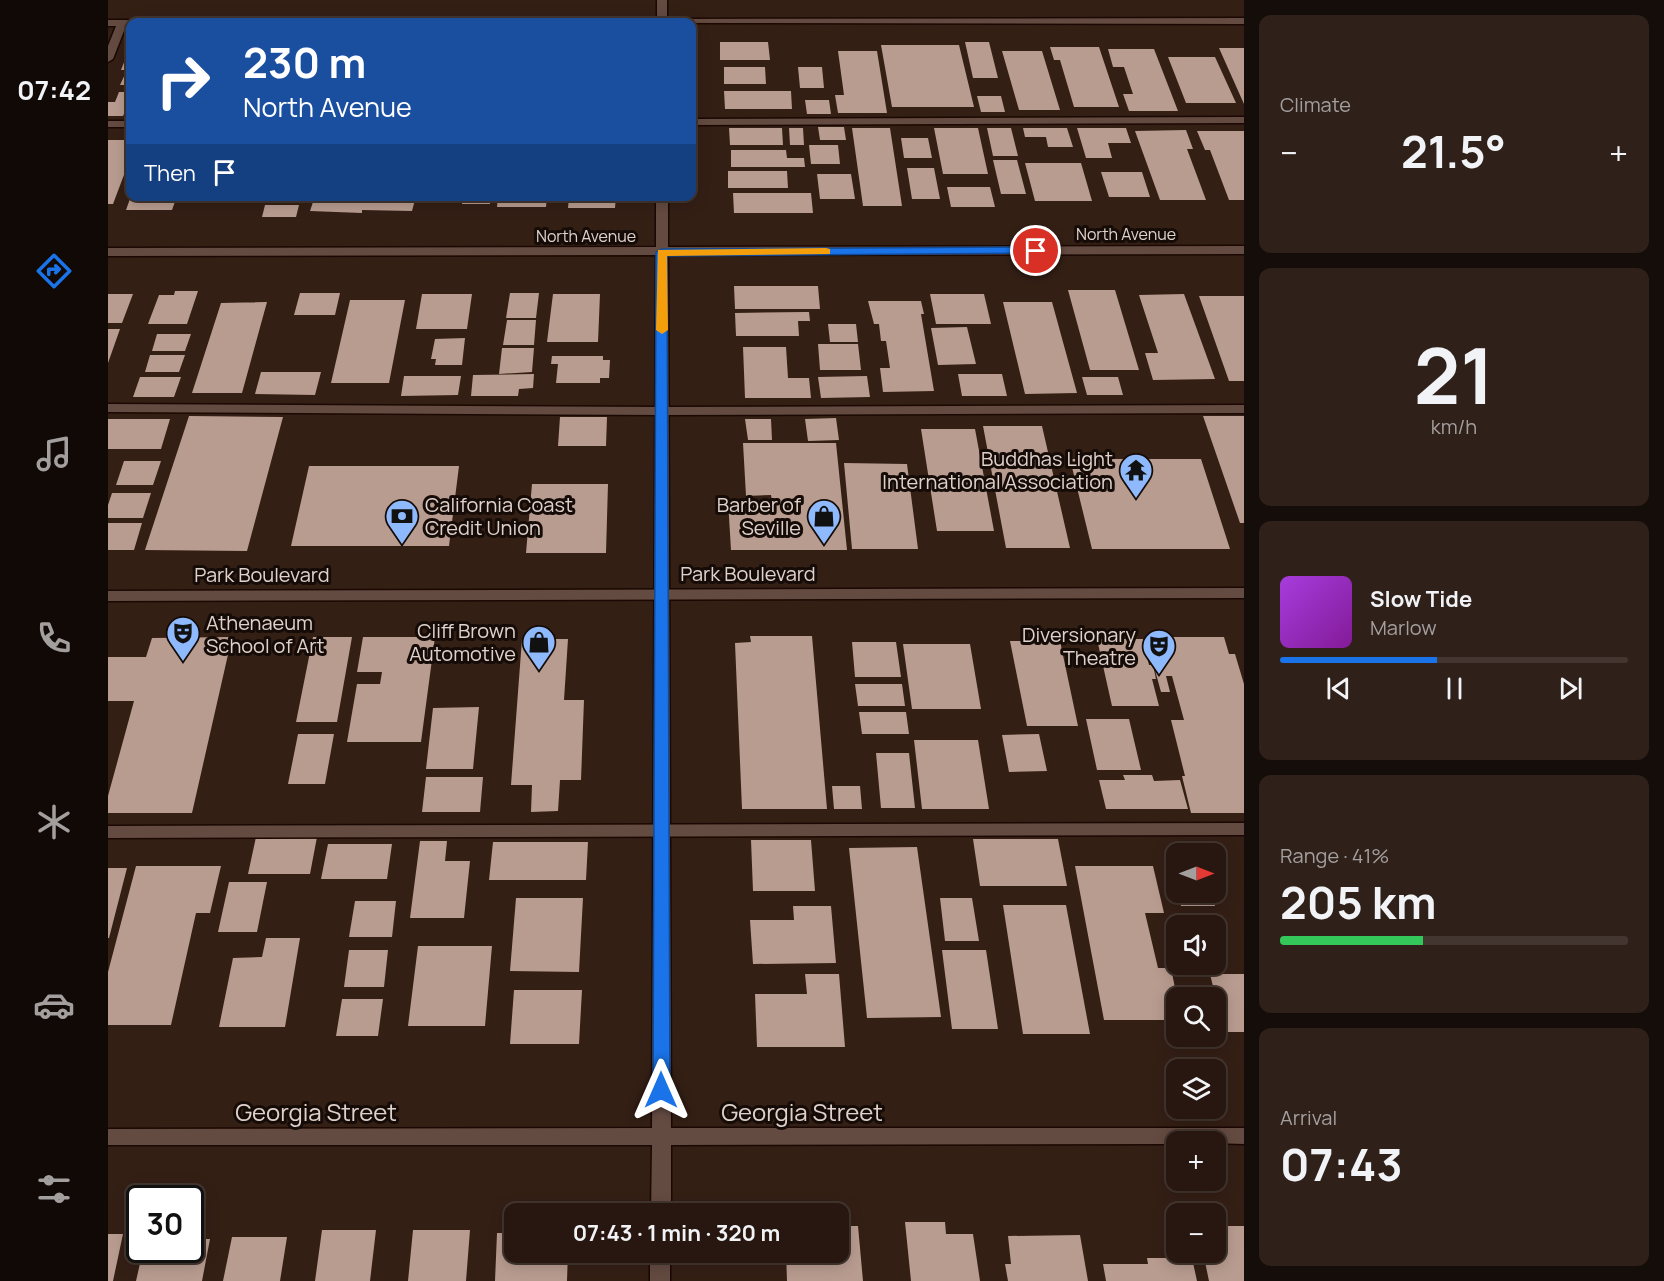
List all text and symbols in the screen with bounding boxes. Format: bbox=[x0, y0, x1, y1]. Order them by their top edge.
text: 230 m bbox=[243, 33, 366, 91]
icon: right bbox=[144, 42, 222, 120]
text: 07:42 bbox=[17, 71, 91, 108]
text: North Avenue bbox=[243, 88, 412, 125]
text: Climate bbox=[1280, 91, 1351, 118]
text: 21.5° bbox=[1401, 120, 1506, 182]
text: − bbox=[1280, 130, 1298, 175]
text: + bbox=[1609, 130, 1628, 175]
icon: arrive bbox=[208, 156, 241, 189]
text: Then bbox=[144, 158, 196, 188]
street label: North Avenue bbox=[1076, 223, 1176, 245]
street label: North Avenue bbox=[536, 225, 636, 247]
pin bbox=[1010, 225, 1061, 276]
icon: arrive bbox=[1019, 234, 1052, 267]
icon: directions bbox=[33, 250, 75, 292]
text: 21 bbox=[1414, 321, 1494, 427]
text: km/h bbox=[1431, 413, 1477, 440]
icon: music bbox=[33, 433, 75, 475]
place label: Buddhas Light International Association bbox=[882, 445, 1113, 495]
temple icon: Buddhas Light International Association bbox=[1118, 452, 1154, 499]
place label: California Coast Credit Union bbox=[425, 491, 573, 541]
place label: Barber of Seville bbox=[717, 491, 801, 541]
bank icon: California Coast Credit Union bbox=[384, 498, 420, 545]
shop icon: Barber of Seville bbox=[806, 498, 842, 545]
street label: Park Boulevard bbox=[680, 560, 816, 587]
street label: Park Boulevard bbox=[194, 561, 330, 588]
text: Slow Tide bbox=[1370, 584, 1472, 614]
place label: Athenaeum School of Art bbox=[206, 609, 324, 659]
text: Marlow bbox=[1370, 614, 1437, 641]
theatre icon: Athenaeum School of Art bbox=[165, 615, 201, 662]
icon: phone bbox=[33, 617, 75, 659]
place label: Cliff Brown Automotive bbox=[409, 617, 516, 667]
place label: Diversionary Theatre bbox=[1022, 621, 1136, 671]
shop icon: Cliff Brown Automotive bbox=[521, 624, 557, 671]
theatre icon: Diversionary Theatre bbox=[1141, 628, 1177, 675]
icon: previous bbox=[1322, 672, 1355, 705]
icon: pause bbox=[1438, 672, 1471, 705]
icon: next bbox=[1554, 672, 1587, 705]
icon: climate bbox=[33, 801, 75, 843]
text: Range · 41% bbox=[1280, 842, 1389, 869]
north arrow bbox=[1166, 843, 1226, 903]
map controls bbox=[1166, 843, 1226, 1263]
text: 205 km bbox=[1280, 871, 1436, 933]
button: sound bbox=[1166, 915, 1226, 975]
icon: car bbox=[33, 984, 75, 1026]
button: search bbox=[1166, 987, 1226, 1047]
position arrow bbox=[629, 1058, 693, 1122]
button: layers bbox=[1166, 1059, 1226, 1119]
street label: Georgia Street bbox=[235, 1095, 397, 1128]
street label: Georgia Street bbox=[721, 1095, 883, 1128]
text: Arrival bbox=[1280, 1104, 1337, 1131]
button: + bbox=[1166, 1131, 1226, 1191]
text: 07:43 bbox=[1280, 1133, 1403, 1195]
icon: filters bbox=[33, 1168, 75, 1210]
speed limit sign: 30 bbox=[126, 1185, 204, 1263]
button: − bbox=[1166, 1203, 1226, 1263]
text: 07:43 · 1 min · 320 m bbox=[573, 1218, 780, 1248]

